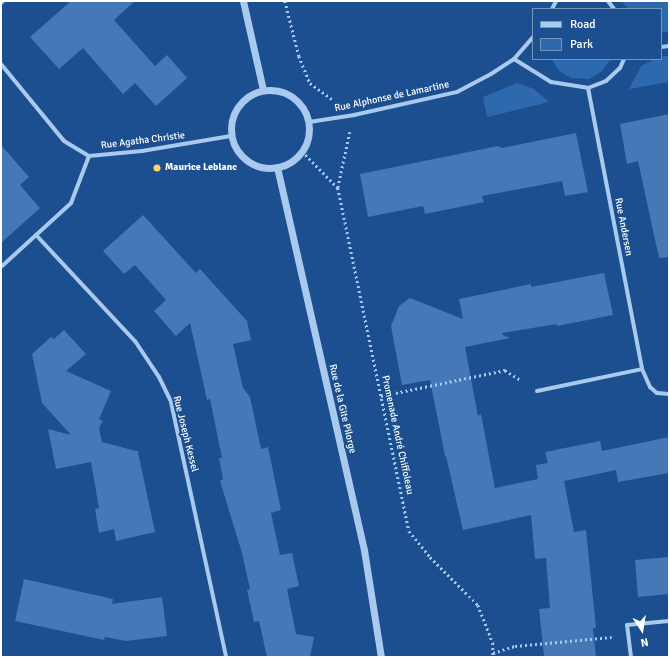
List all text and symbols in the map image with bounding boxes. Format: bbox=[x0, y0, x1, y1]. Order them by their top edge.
legend bbox=[532, 8, 662, 60]
text: Road bbox=[570, 17, 596, 32]
text: Park bbox=[570, 37, 593, 52]
street label: Rue Alphonse de Lamartine bbox=[334, 79, 450, 115]
street label: Rue Agatha Christie bbox=[100, 130, 186, 152]
place label: Maurice Leblanc bbox=[165, 162, 237, 174]
marker: Maurice Leblanc bbox=[152, 163, 162, 173]
street label: Rue Andersen bbox=[611, 197, 635, 257]
street label: Rue de la Gite Pilorge bbox=[326, 363, 358, 455]
street label: Promenade André Chiffoleau bbox=[378, 374, 416, 496]
street label: Rue Joseph Kessel bbox=[170, 395, 200, 473]
north arrow bbox=[622, 610, 662, 650]
text: N bbox=[640, 635, 650, 649]

